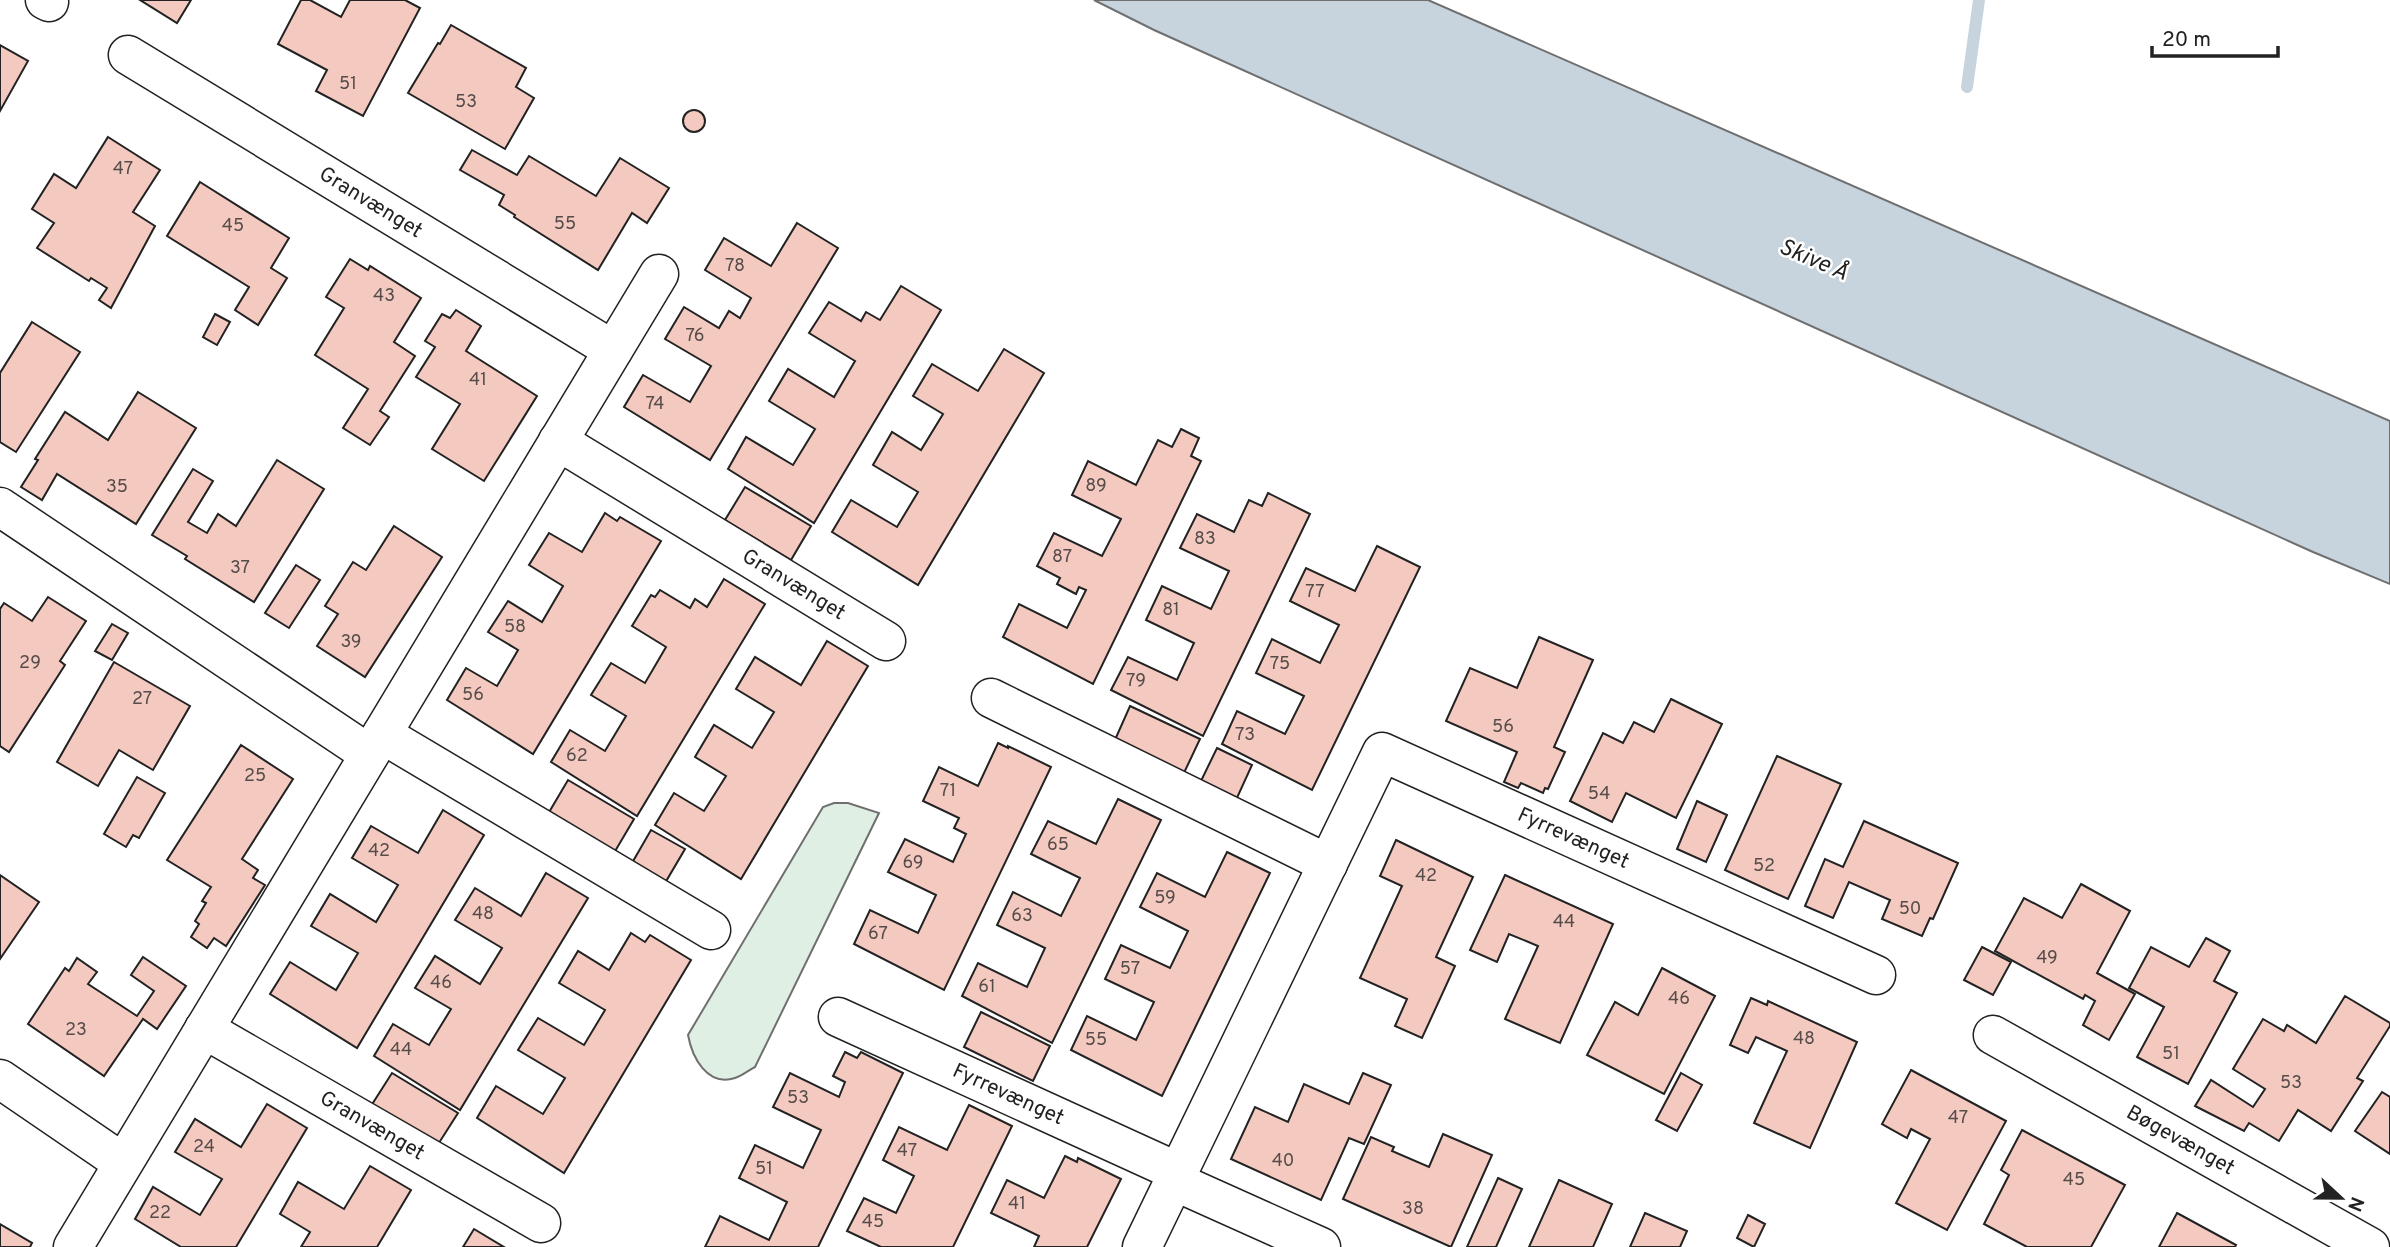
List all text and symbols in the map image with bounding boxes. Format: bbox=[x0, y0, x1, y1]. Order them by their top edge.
scale bar bbox=[2152, 14, 2278, 58]
text: 20 m bbox=[2162, 27, 2211, 54]
house number: 51 bbox=[339, 73, 357, 96]
house number: 53 bbox=[455, 91, 477, 114]
house number: 47 bbox=[113, 158, 133, 181]
street label: Granvænget bbox=[314, 161, 428, 244]
house number: 55 bbox=[554, 213, 576, 236]
house number: 45 bbox=[222, 215, 244, 238]
water label: Skive Å bbox=[1774, 233, 1853, 289]
house number: 78 bbox=[725, 255, 745, 278]
house number: 43 bbox=[373, 285, 395, 308]
house number: 76 bbox=[685, 325, 705, 348]
house number: 41 bbox=[469, 369, 487, 392]
house number: 74 bbox=[646, 393, 664, 416]
house number: 89 bbox=[1085, 475, 1107, 498]
house number: 35 bbox=[106, 476, 128, 499]
house number: 83 bbox=[1194, 528, 1216, 551]
street label: Granvænget bbox=[737, 543, 851, 627]
house number: 87 bbox=[1052, 546, 1072, 569]
house number: 37 bbox=[230, 557, 250, 580]
house number: 77 bbox=[1305, 581, 1325, 604]
house number: 81 bbox=[1162, 599, 1180, 622]
house number: 58 bbox=[504, 616, 526, 639]
house number: 39 bbox=[340, 631, 362, 654]
house number: 29 bbox=[19, 652, 41, 675]
house number: 75 bbox=[1270, 653, 1290, 676]
house number: 79 bbox=[1126, 670, 1146, 693]
house number: 56 bbox=[462, 684, 484, 707]
house number: 27 bbox=[132, 688, 152, 711]
house number: 56 bbox=[1492, 716, 1514, 739]
house number: 73 bbox=[1235, 724, 1255, 747]
house number: 62 bbox=[566, 745, 588, 768]
house number: 25 bbox=[244, 765, 266, 788]
house number: 71 bbox=[940, 780, 956, 803]
house number: 54 bbox=[1588, 783, 1610, 806]
street label: Fyrrevænget bbox=[1513, 801, 1633, 875]
house number: 65 bbox=[1047, 834, 1069, 857]
house number: 42 bbox=[368, 840, 390, 863]
house number: 69 bbox=[903, 852, 923, 875]
house number: 52 bbox=[1753, 855, 1775, 878]
house number: 42 bbox=[1415, 865, 1437, 888]
house number: 59 bbox=[1154, 887, 1176, 910]
house number: 50 bbox=[1899, 898, 1921, 921]
house number: 48 bbox=[472, 903, 494, 926]
house number: 63 bbox=[1011, 905, 1033, 928]
house number: 44 bbox=[1553, 911, 1575, 934]
house number: 67 bbox=[868, 923, 888, 946]
house number: 49 bbox=[2036, 947, 2058, 970]
house number: 57 bbox=[1120, 958, 1140, 981]
house number: 46 bbox=[430, 972, 452, 995]
house number: 61 bbox=[978, 976, 996, 999]
house number: 46 bbox=[1668, 988, 1690, 1011]
house number: 23 bbox=[65, 1019, 87, 1042]
house number: 48 bbox=[1793, 1028, 1815, 1051]
house number: 55 bbox=[1085, 1029, 1107, 1052]
house number: 44 bbox=[390, 1039, 412, 1062]
house number: 51 bbox=[2162, 1043, 2180, 1066]
street label: Fyrrevænget bbox=[948, 1057, 1068, 1132]
house number: 53 bbox=[2280, 1072, 2302, 1095]
street label: Granvænget bbox=[315, 1085, 429, 1167]
house number: 53 bbox=[787, 1087, 809, 1110]
street label: Bøgevænget bbox=[2121, 1099, 2239, 1182]
house number: 47 bbox=[1948, 1107, 1968, 1130]
house number: 24 bbox=[193, 1136, 215, 1159]
house number: 47 bbox=[897, 1140, 917, 1163]
house number: 40 bbox=[1272, 1150, 1294, 1173]
house number: 51 bbox=[755, 1158, 773, 1181]
north arrow bbox=[2306, 1163, 2376, 1233]
house number: 45 bbox=[2063, 1169, 2085, 1192]
house number: 41 bbox=[1008, 1193, 1026, 1216]
text: N bbox=[2341, 1193, 2369, 1214]
house number: 38 bbox=[1402, 1198, 1424, 1221]
house number: 22 bbox=[149, 1202, 171, 1225]
house number: 45 bbox=[862, 1211, 884, 1234]

